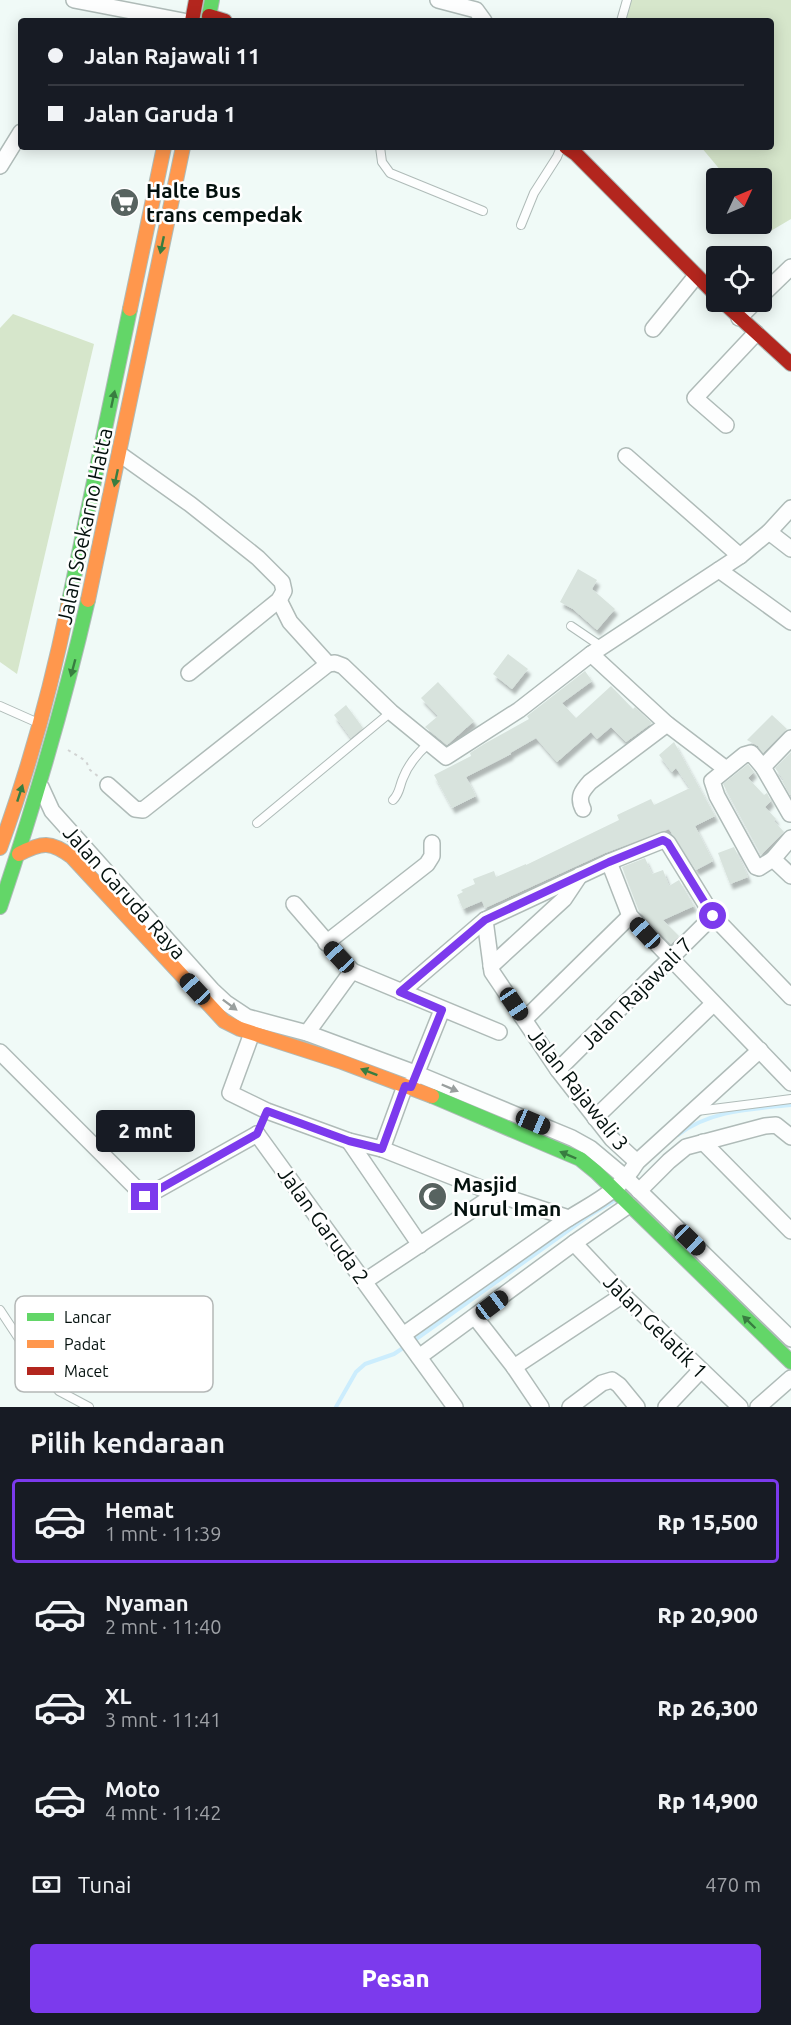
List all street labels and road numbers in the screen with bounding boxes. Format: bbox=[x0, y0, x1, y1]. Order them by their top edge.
street label: Jalan Soekarno Hatta bbox=[51, 426, 117, 626]
street label: Jalan Garuda Raya bbox=[59, 820, 191, 964]
street label: Jalan Rajawali 7 bbox=[575, 932, 697, 1054]
street label: Jalan Rajawali 3 bbox=[524, 1023, 634, 1155]
street label: Jalan Garuda 2 bbox=[274, 1162, 374, 1288]
street label: Jalan Gelatik 1 bbox=[599, 1269, 713, 1383]

